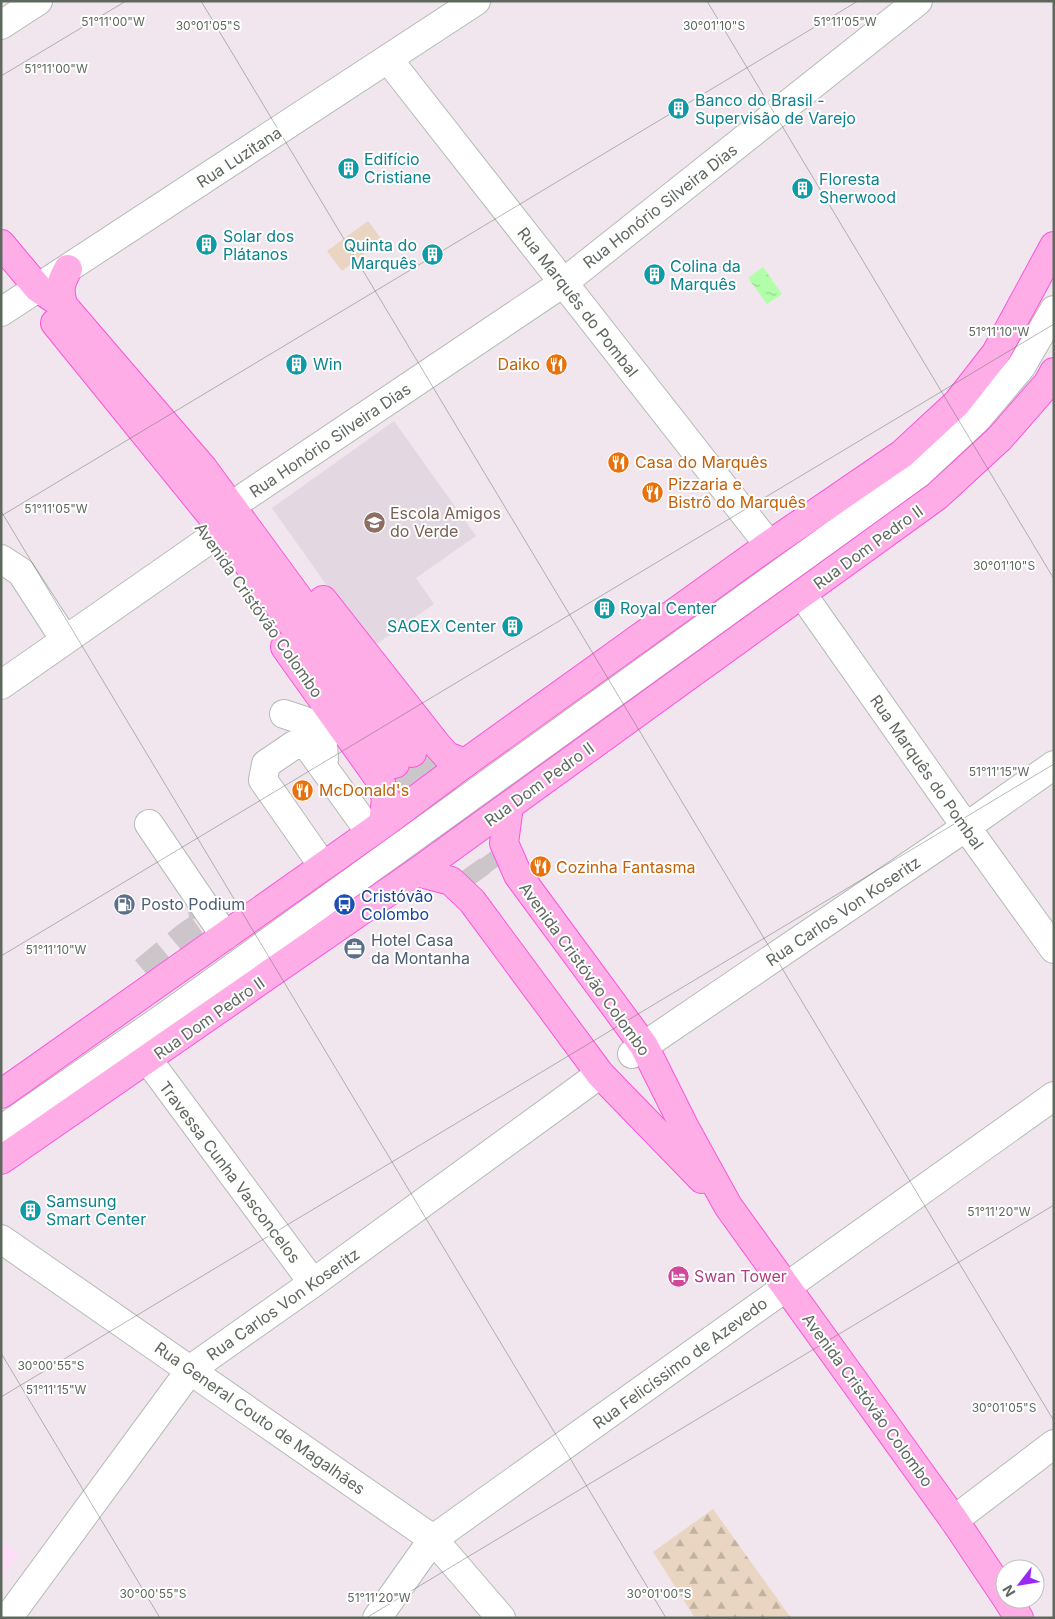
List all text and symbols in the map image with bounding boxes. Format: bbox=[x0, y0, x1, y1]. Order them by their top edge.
text: 51°11'00"W bbox=[81, 14, 145, 29]
text: 51°11'05"W bbox=[813, 14, 877, 29]
text: 30°01'05"S bbox=[176, 18, 241, 33]
text: 30°01'10"S bbox=[683, 18, 745, 33]
text: 51°11'00"W bbox=[24, 61, 88, 76]
place label: Banco do Brasil - Supervisão de Varejo bbox=[695, 90, 856, 128]
building icon: Banco do Brasil - Supervisão de Varejo bbox=[667, 97, 691, 121]
street label: Rua Luzitana bbox=[193, 122, 285, 192]
street label: Rua Honório Silveira Dias bbox=[579, 140, 741, 272]
place label: Edifício Cristiane bbox=[364, 149, 431, 187]
building icon: Edifício Cristiane bbox=[336, 156, 360, 180]
place label: Floresta Sherwood bbox=[819, 169, 896, 207]
building icon: Floresta Sherwood bbox=[791, 176, 815, 200]
street label: Rua Marquês do Pombal bbox=[513, 223, 643, 381]
place label: Solar dos Plátanos bbox=[223, 226, 294, 264]
building icon: Solar dos Plátanos bbox=[195, 233, 219, 257]
place label: Quinta do Marquês bbox=[344, 235, 417, 273]
building icon: Quinta do Marquês bbox=[421, 242, 445, 266]
place label: Colina da Marquês bbox=[670, 256, 741, 294]
building icon: Colina da Marquês bbox=[642, 263, 666, 287]
text: 51°11'10"W bbox=[969, 324, 1030, 339]
building icon: Win bbox=[285, 352, 309, 376]
restaurant icon: Daiko bbox=[544, 352, 568, 376]
place label: Win bbox=[313, 354, 342, 374]
place label: Daiko bbox=[498, 354, 540, 374]
street label: Rua Honório Silveira Dias bbox=[246, 378, 414, 502]
restaurant icon: Casa do Marquês bbox=[607, 450, 631, 474]
place label: Casa do Marquês bbox=[635, 452, 768, 472]
place label: Pizzaria e Bistrô do Marquês bbox=[668, 474, 806, 512]
restaurant icon: Pizzaria e Bistrô do Marquês bbox=[640, 481, 664, 505]
text: 51°11'05"W bbox=[24, 501, 88, 516]
street label: Rua Dom Pedro II bbox=[809, 501, 927, 593]
place label: Escola Amigos do Verde bbox=[390, 503, 501, 541]
school or university icon: Escola Amigos do Verde bbox=[362, 510, 386, 534]
street label: Avenida Cristóvão Colombo bbox=[191, 519, 327, 701]
text: 30°01'10"S bbox=[973, 558, 1035, 573]
building icon: Royal Center bbox=[592, 596, 616, 620]
place label: Royal Center bbox=[620, 598, 717, 618]
building icon: SAOEX Center bbox=[500, 614, 524, 638]
place label: SAOEX Center bbox=[387, 616, 496, 636]
street label: Rua Marquês do Pombal bbox=[866, 691, 988, 853]
street label: Rua Dom Pedro II bbox=[480, 738, 598, 830]
text: 51°11'15"W bbox=[969, 764, 1029, 779]
restaurant icon: McDonald's bbox=[291, 778, 315, 802]
place label: McDonald's bbox=[319, 780, 409, 800]
street label: Rua Carlos Von Koseritz bbox=[762, 852, 924, 970]
restaurant icon: Cozinha Fantasma bbox=[528, 855, 552, 879]
place label: Cozinha Fantasma bbox=[556, 857, 695, 877]
street label: Avenida Cristóvão Colombo bbox=[515, 878, 655, 1060]
place label: Cristóvão Colombo bbox=[361, 886, 433, 924]
fuel station icon: Posto Podium bbox=[113, 892, 137, 916]
bus stop icon: Cristóvão Colombo bbox=[333, 893, 357, 917]
place label: Posto Podium bbox=[141, 894, 245, 914]
place label: Hotel Casa da Montanha bbox=[371, 930, 470, 968]
office icon: Hotel Casa da Montanha bbox=[343, 937, 367, 961]
text: 51°11'10"W bbox=[26, 942, 87, 957]
street label: Rua Dom Pedro II bbox=[150, 972, 268, 1064]
street label: Travessa Cunha Vasconcelos bbox=[155, 1077, 305, 1267]
place label: Samsung Smart Center bbox=[46, 1191, 146, 1229]
building icon: Samsung Smart Center bbox=[18, 1198, 42, 1222]
text: 51°11'20"W bbox=[967, 1204, 1031, 1219]
street label: Rua Carlos Von Koseritz bbox=[203, 1244, 363, 1364]
hotel icon: Swan Tower bbox=[666, 1264, 690, 1288]
place label: Swan Tower bbox=[694, 1266, 787, 1286]
street label: Rua Felicíssimo de Azevedo bbox=[589, 1293, 771, 1433]
street label: Avenida Cristóvão Colombo bbox=[798, 1309, 938, 1491]
street label: Rua General Couto de Magalhães bbox=[151, 1337, 369, 1499]
text: 30°00'55"S bbox=[17, 1358, 85, 1373]
text: 51°11'15"W bbox=[26, 1382, 86, 1397]
text: 30°01'05"S bbox=[972, 1400, 1037, 1415]
north arrow bbox=[995, 1559, 1045, 1609]
text: N bbox=[998, 1582, 1018, 1600]
text: 30°00'55"S bbox=[119, 1586, 187, 1601]
text: 30°01'00"S bbox=[627, 1586, 692, 1601]
text: 51°11'20"W bbox=[347, 1590, 411, 1605]

